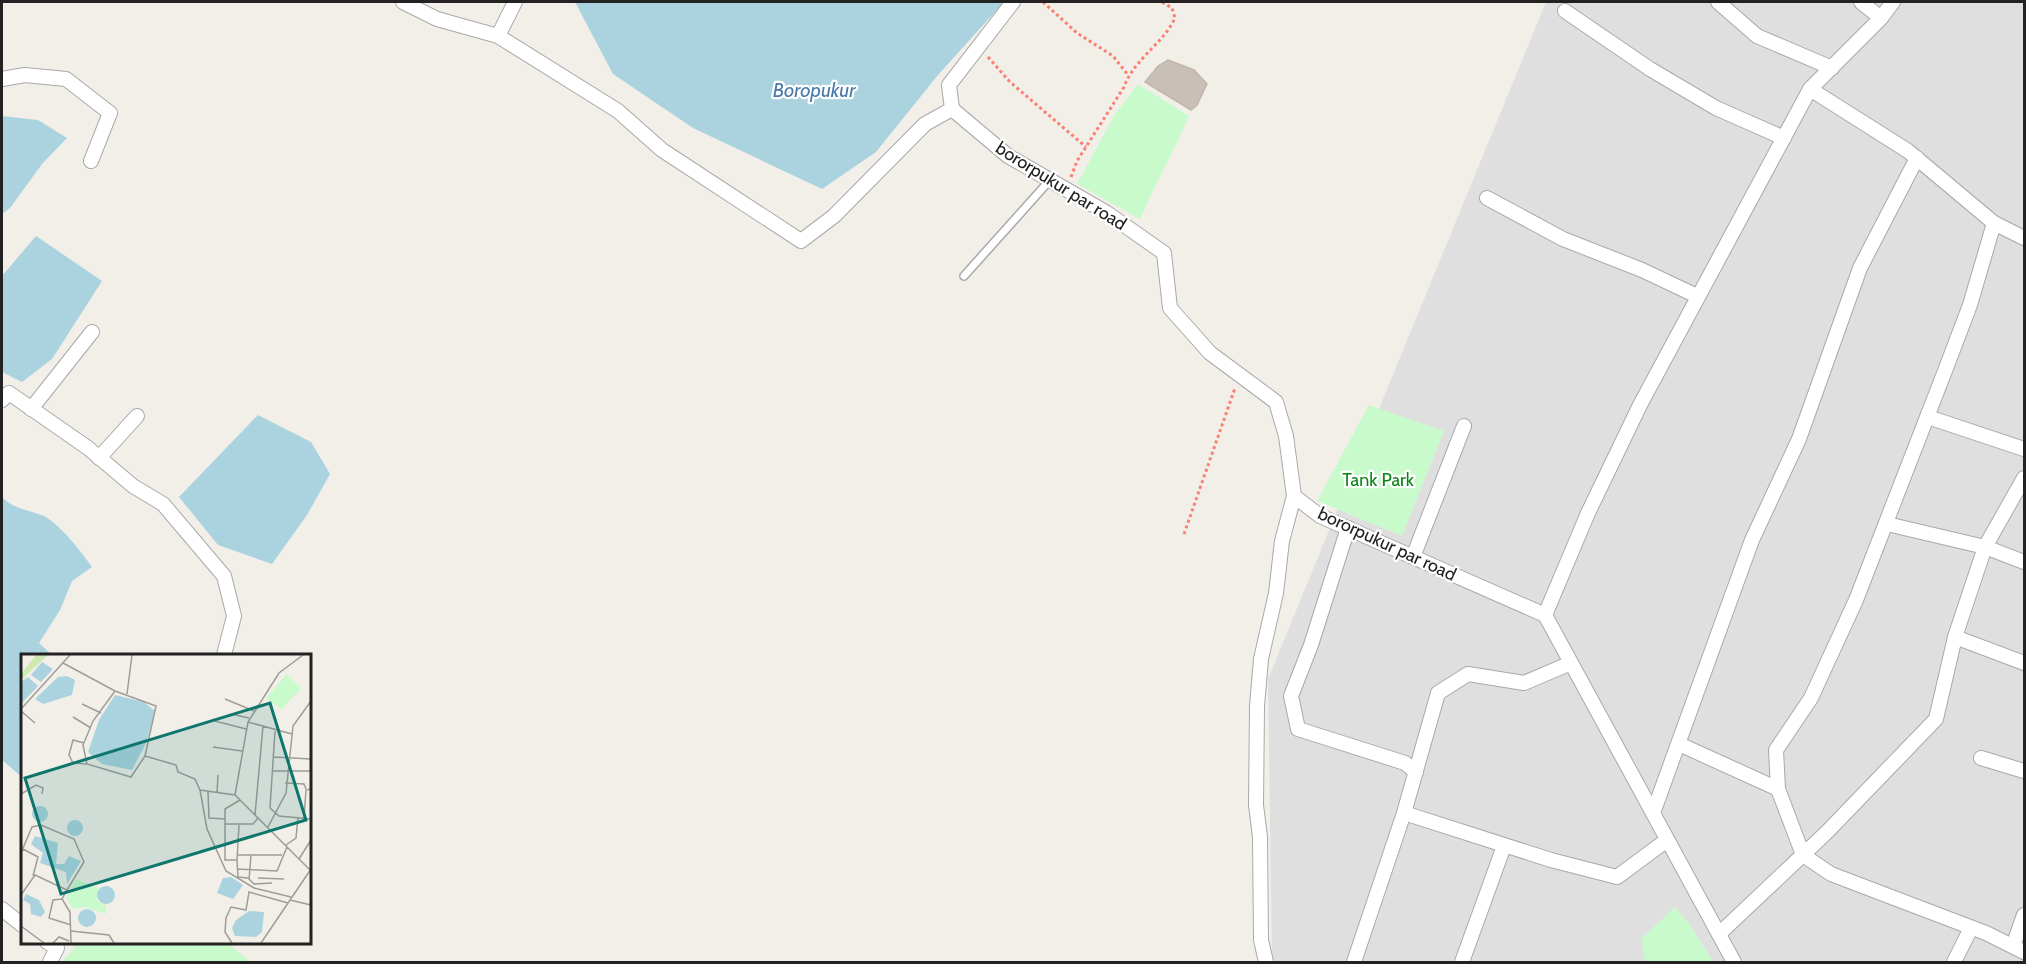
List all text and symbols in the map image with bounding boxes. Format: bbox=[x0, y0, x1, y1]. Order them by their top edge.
water label: Boropukur bbox=[773, 78, 856, 102]
street label: bororpukur par road bbox=[992, 137, 1130, 235]
park label: Tank Park bbox=[1342, 469, 1415, 491]
street label: bororpukur par road bbox=[1314, 502, 1460, 586]
inset map bbox=[21, 654, 310, 943]

